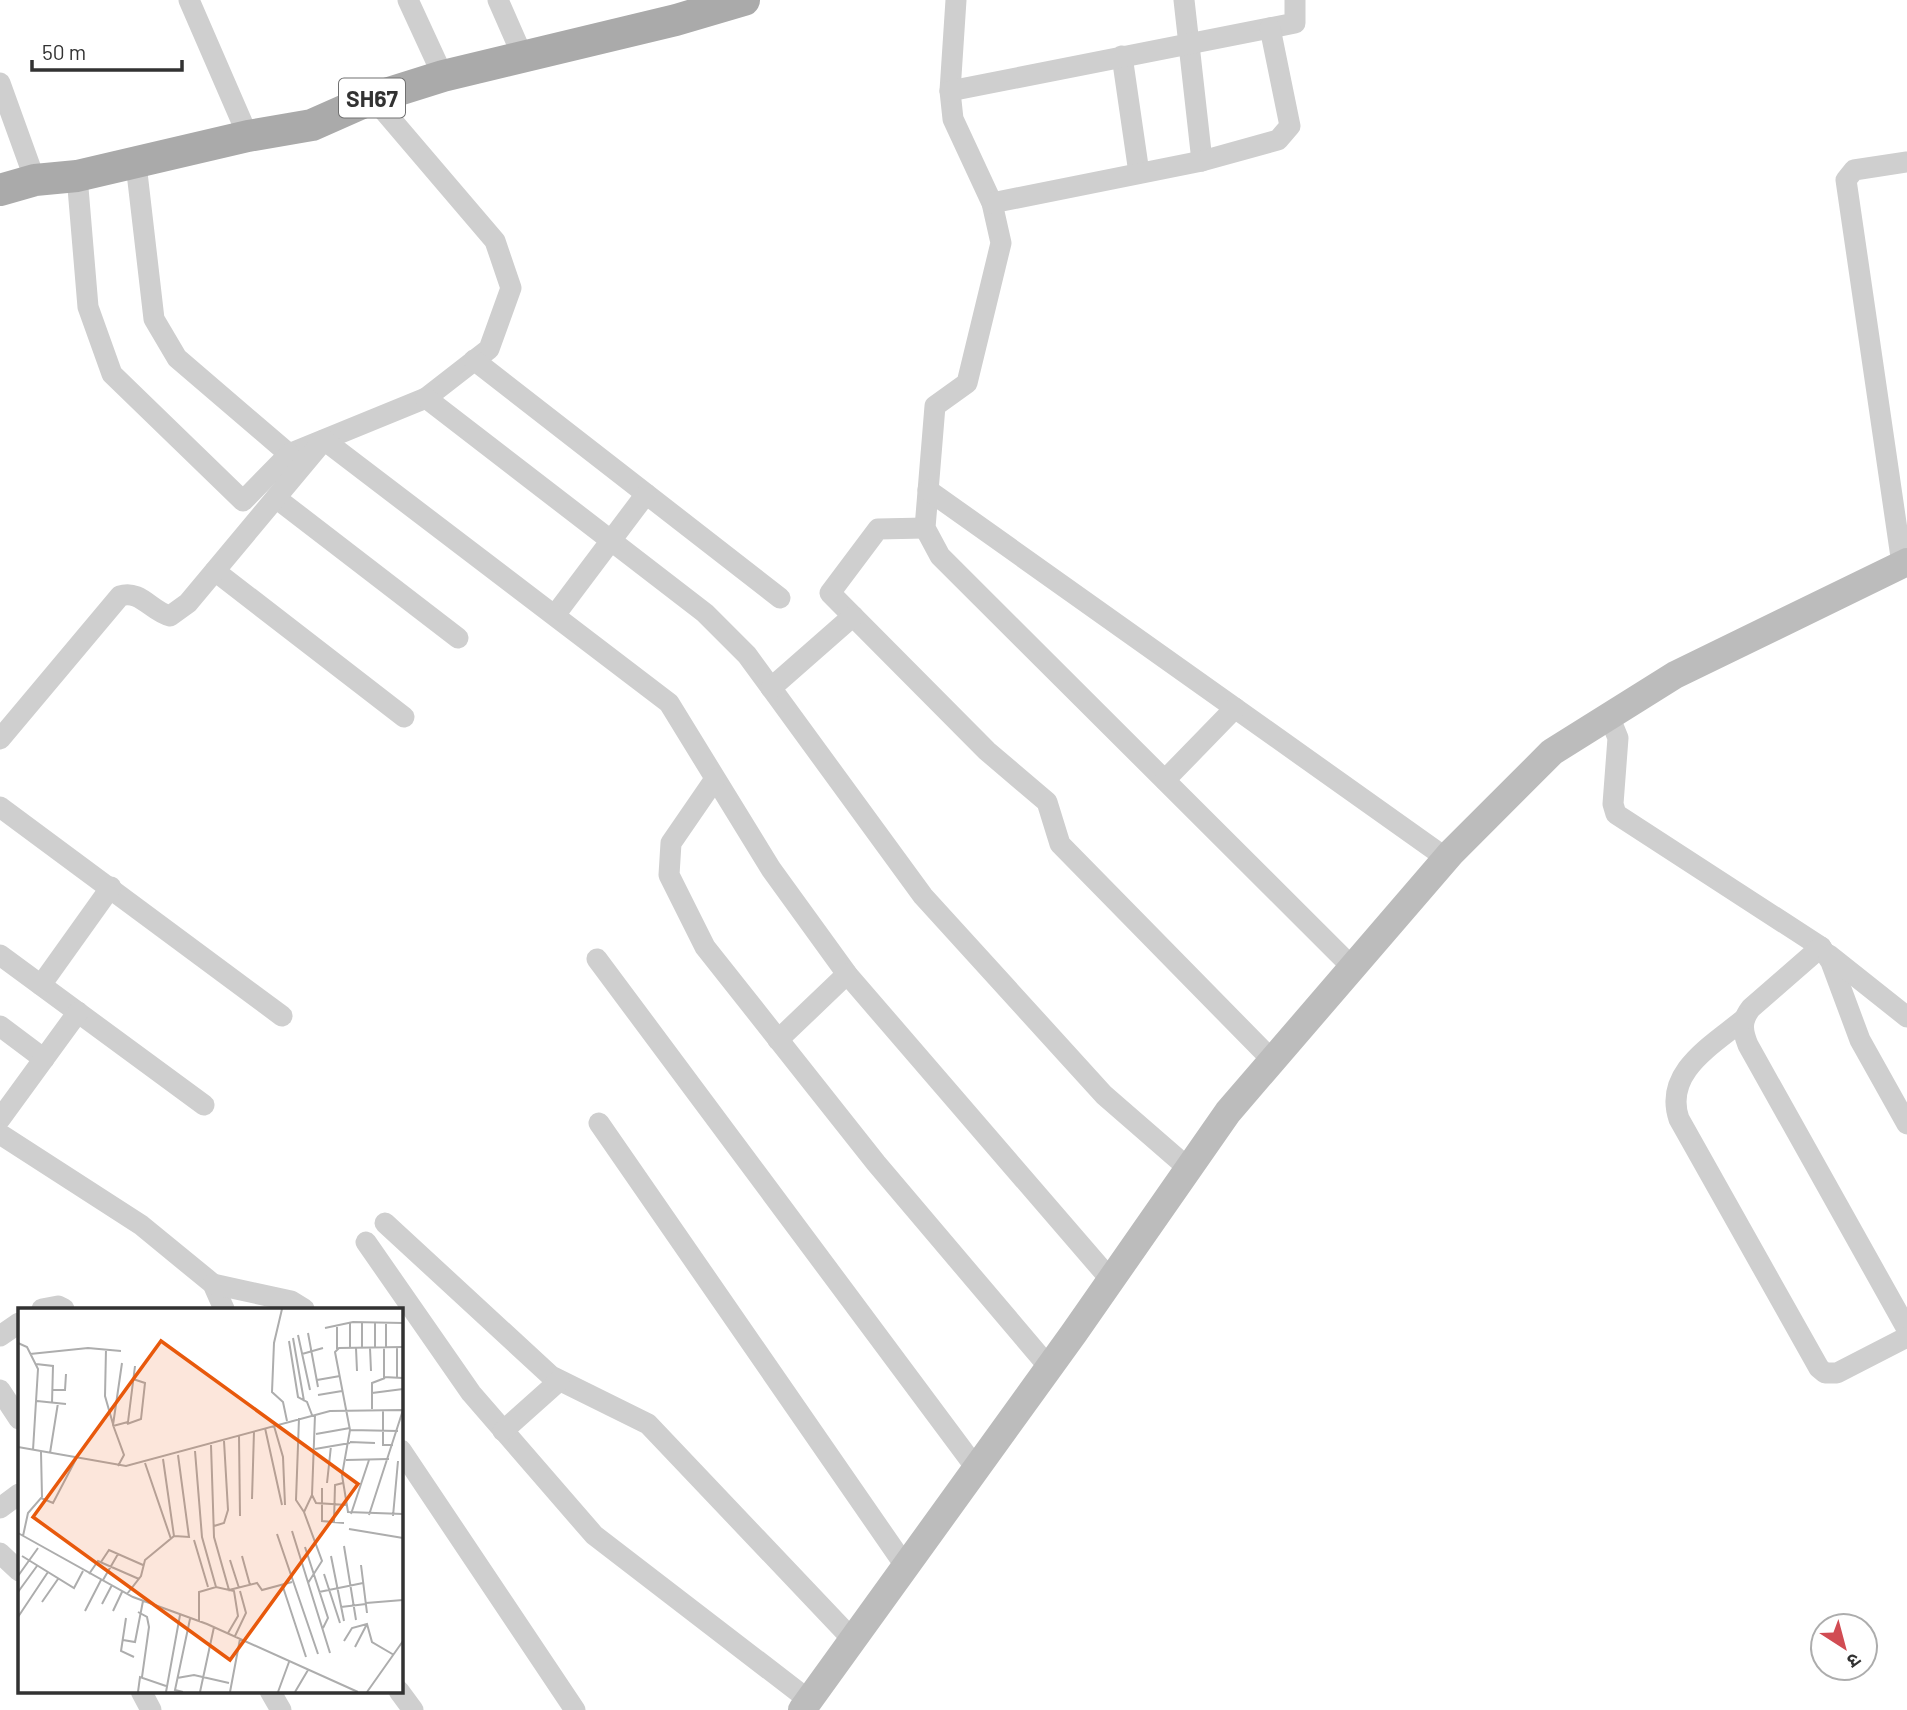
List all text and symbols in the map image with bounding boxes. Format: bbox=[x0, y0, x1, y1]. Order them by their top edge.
scale bar bbox=[32, 28, 182, 72]
text: 50 m bbox=[42, 39, 86, 64]
road number: SH67 bbox=[339, 78, 405, 118]
inset map bbox=[18, 1308, 402, 1692]
north arrow bbox=[1809, 1612, 1879, 1682]
text: उ bbox=[1842, 1649, 1866, 1674]

